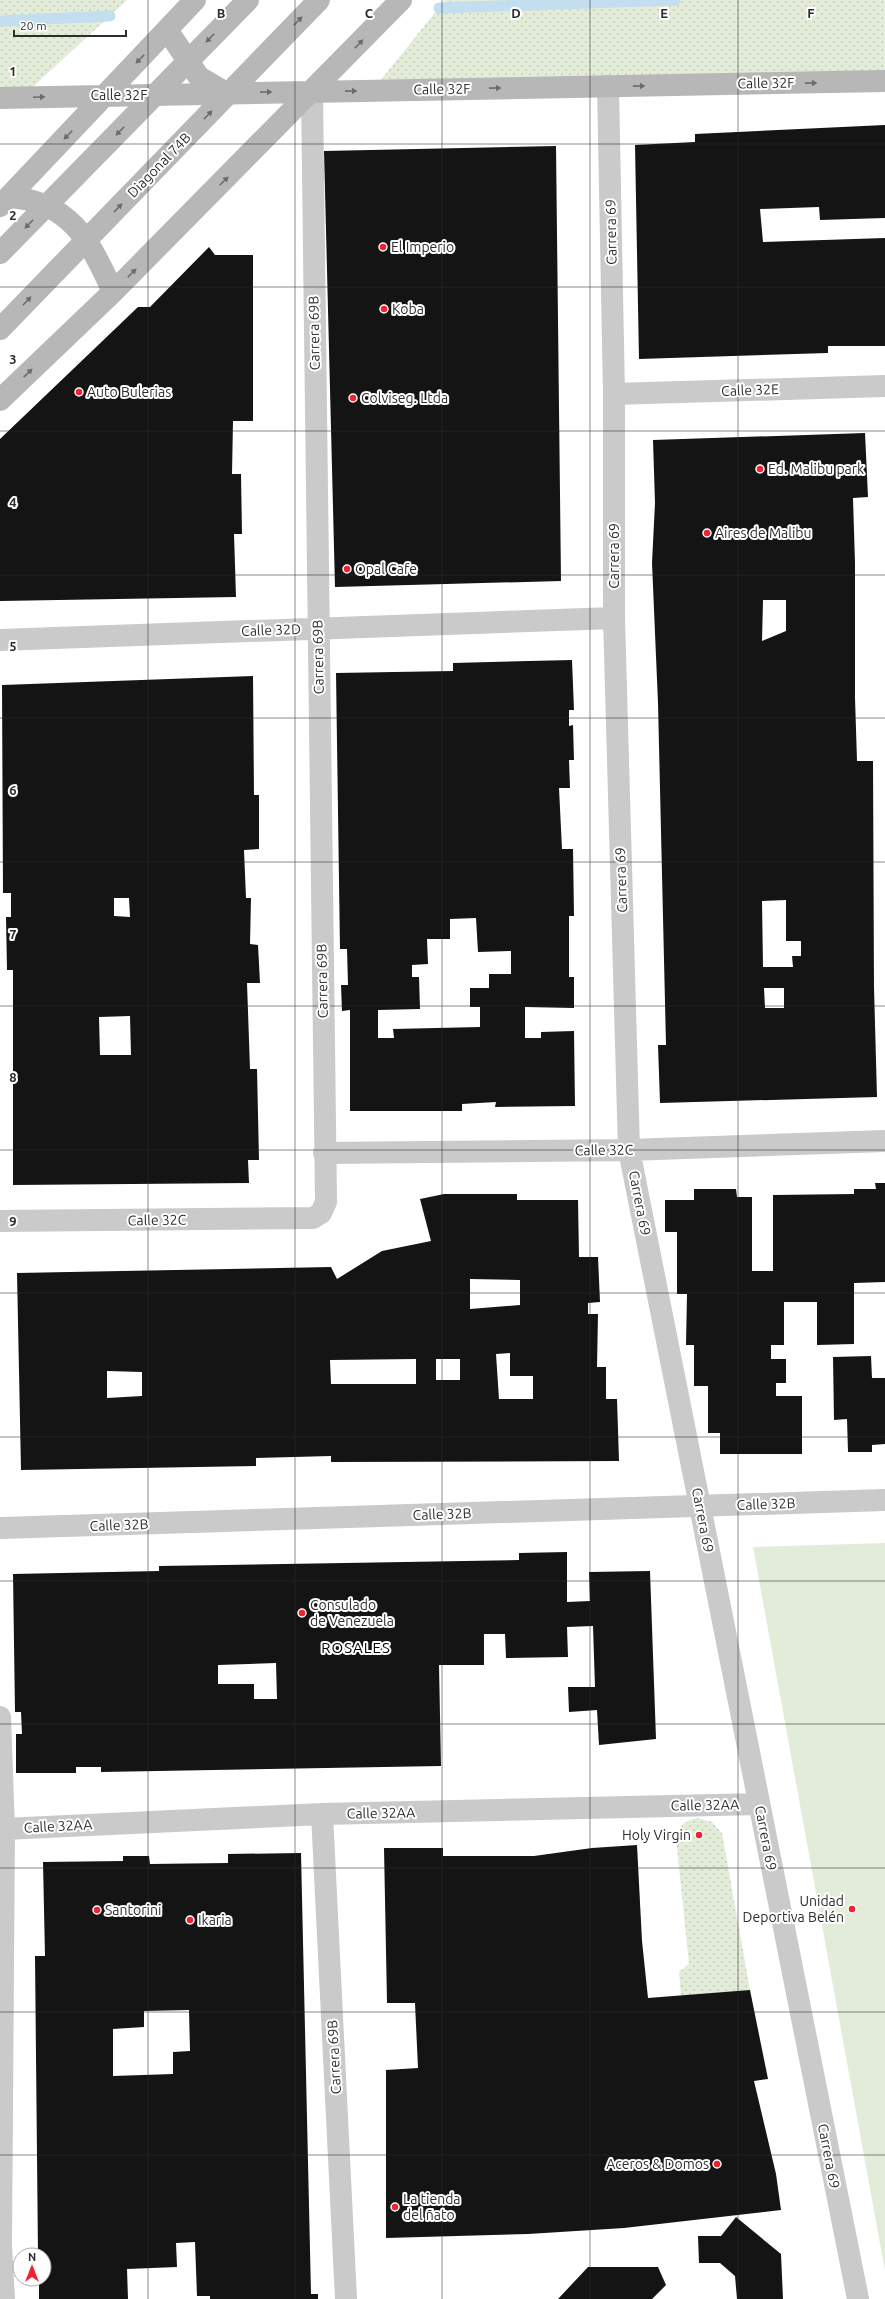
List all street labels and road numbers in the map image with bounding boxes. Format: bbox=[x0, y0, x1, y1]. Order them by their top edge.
street label: Calle 32F bbox=[737, 75, 795, 91]
street label: Calle 32F bbox=[413, 81, 471, 97]
street label: Calle 32F bbox=[90, 87, 148, 103]
street label: Diagonal 74B bbox=[124, 129, 194, 201]
street label: Carrera 69 bbox=[602, 199, 620, 265]
street label: Carrera 69B bbox=[305, 296, 323, 370]
street label: Calle 32E bbox=[721, 381, 779, 399]
street label: Carrera 69 bbox=[606, 523, 622, 589]
street label: Carrera 69B bbox=[309, 620, 327, 694]
street label: Calle 32D bbox=[241, 621, 301, 639]
street label: Carrera 69 bbox=[612, 847, 630, 913]
street label: Carrera 69B bbox=[313, 944, 331, 1018]
street label: Calle 32C bbox=[575, 1141, 634, 1159]
street label: Carrera 69 bbox=[626, 1169, 654, 1237]
street label: Calle 32C bbox=[128, 1211, 187, 1229]
street label: Carrera 69 bbox=[689, 1486, 717, 1554]
street label: Calle 32B bbox=[736, 1495, 796, 1513]
street label: Calle 32B bbox=[412, 1505, 472, 1523]
street label: Calle 32B bbox=[89, 1516, 149, 1534]
street label: Calle 32AA bbox=[671, 1796, 739, 1814]
street label: Calle 32AA bbox=[347, 1804, 415, 1822]
street label: Carrera 69 bbox=[752, 1804, 780, 1872]
street label: Calle 32AA bbox=[23, 1816, 93, 1836]
street label: Carrera 69B bbox=[324, 2019, 344, 2095]
street label: Carrera 69 bbox=[815, 2122, 843, 2190]

